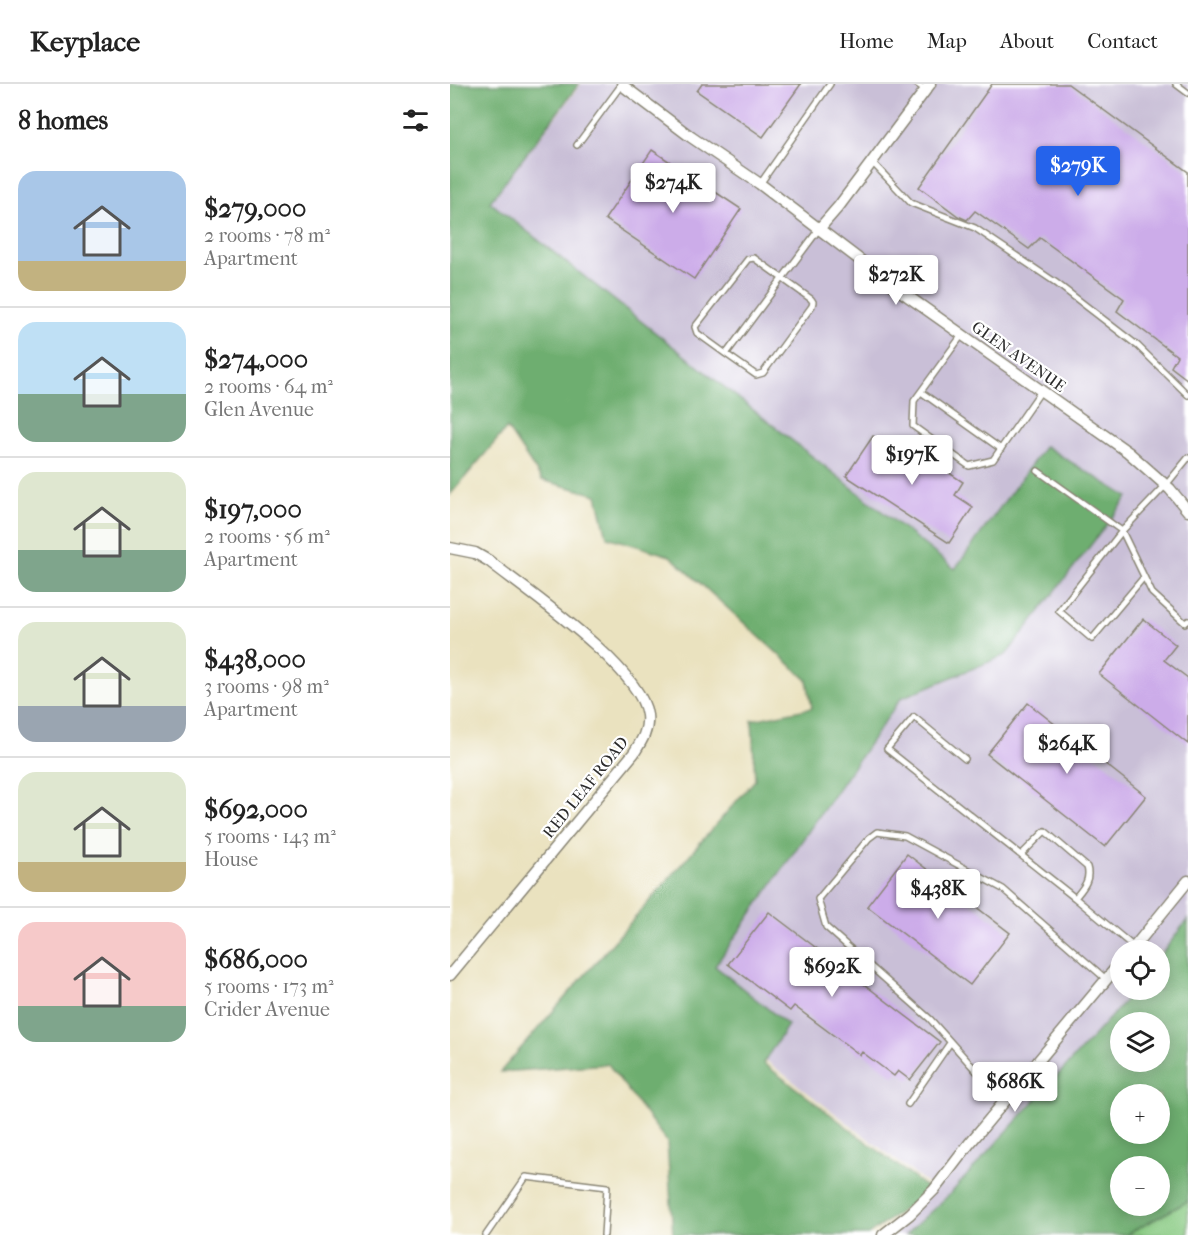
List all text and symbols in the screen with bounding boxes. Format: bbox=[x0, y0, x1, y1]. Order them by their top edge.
text: Keyplace bbox=[30, 25, 140, 58]
text: Home bbox=[839, 29, 894, 53]
text: Map bbox=[927, 29, 967, 53]
text: About bbox=[1000, 29, 1054, 53]
text: Contact bbox=[1087, 29, 1158, 53]
icon: filters bbox=[399, 104, 432, 137]
text: 8 homes bbox=[18, 105, 108, 136]
pin: $279K bbox=[1036, 146, 1120, 197]
text: $279K bbox=[1050, 154, 1106, 177]
pin: $274K bbox=[631, 163, 715, 214]
text: $274K bbox=[645, 171, 701, 194]
text: $279,000 bbox=[204, 193, 306, 224]
icon: home bbox=[66, 195, 138, 267]
text: 2 rooms · 78 m² bbox=[204, 224, 330, 247]
text: Apartment bbox=[204, 247, 298, 270]
pin: $272K bbox=[854, 255, 938, 306]
text: $272K bbox=[868, 263, 924, 286]
street label: GLEN AVENUE bbox=[968, 317, 1069, 396]
text: $274,000 bbox=[204, 344, 308, 375]
icon: home bbox=[66, 346, 138, 418]
text: 2 rooms · 64 m² bbox=[204, 375, 333, 398]
text: Glen Avenue bbox=[204, 398, 314, 421]
pin: $197K bbox=[870, 435, 954, 486]
text: $197K bbox=[886, 443, 938, 466]
text: $197,000 bbox=[204, 494, 302, 525]
icon: home bbox=[66, 496, 138, 568]
text: 2 rooms · 56 m² bbox=[204, 525, 330, 548]
text: Apartment bbox=[204, 548, 298, 571]
text: $438,000 bbox=[204, 644, 306, 675]
icon: home bbox=[66, 646, 138, 718]
text: 3 rooms · 98 m² bbox=[204, 675, 329, 698]
text: Apartment bbox=[204, 698, 298, 721]
pin: $264K bbox=[1025, 724, 1109, 775]
text: $264K bbox=[1038, 732, 1096, 755]
street label: RED LEAF ROAD bbox=[539, 733, 632, 842]
text: $692,000 bbox=[204, 794, 308, 825]
icon: home bbox=[66, 796, 138, 868]
text: 5 rooms · 143 m² bbox=[204, 825, 336, 848]
text: House bbox=[204, 848, 258, 871]
pin: $438K bbox=[896, 869, 980, 920]
text: $438K bbox=[910, 877, 966, 900]
map controls bbox=[1110, 940, 1170, 1216]
button: locate bbox=[1110, 940, 1170, 1000]
text: $686,000 bbox=[204, 944, 308, 975]
icon: home bbox=[66, 946, 138, 1018]
pin: $692K bbox=[790, 947, 874, 998]
text: $692K bbox=[803, 955, 861, 978]
text: 5 rooms · 173 m² bbox=[204, 975, 334, 998]
text: Crider Avenue bbox=[204, 998, 330, 1021]
button: layers bbox=[1110, 1012, 1170, 1072]
pin: $686K bbox=[973, 1062, 1057, 1113]
text: $686K bbox=[986, 1070, 1044, 1093]
button: + bbox=[1110, 1084, 1170, 1144]
button: − bbox=[1110, 1156, 1170, 1216]

